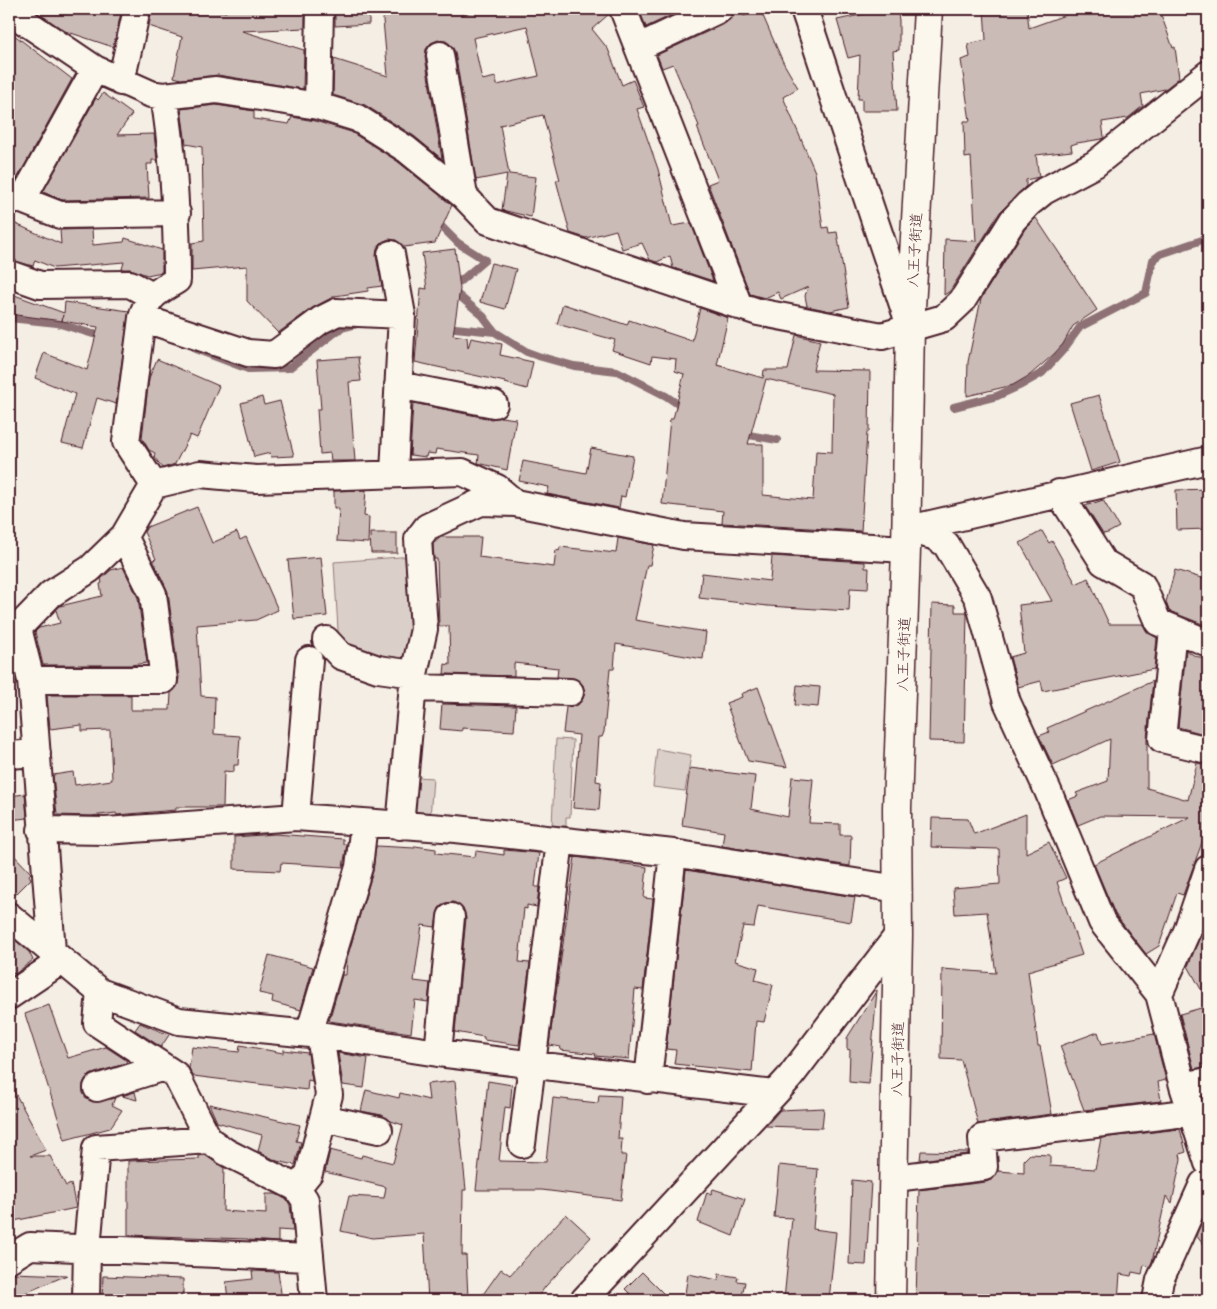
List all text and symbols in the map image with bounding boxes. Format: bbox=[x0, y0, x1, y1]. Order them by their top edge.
street label: 八王子街道 bbox=[902, 212, 926, 288]
street label: 八王子街道 bbox=[891, 616, 915, 692]
street label: 八王子街道 bbox=[886, 1021, 908, 1097]

